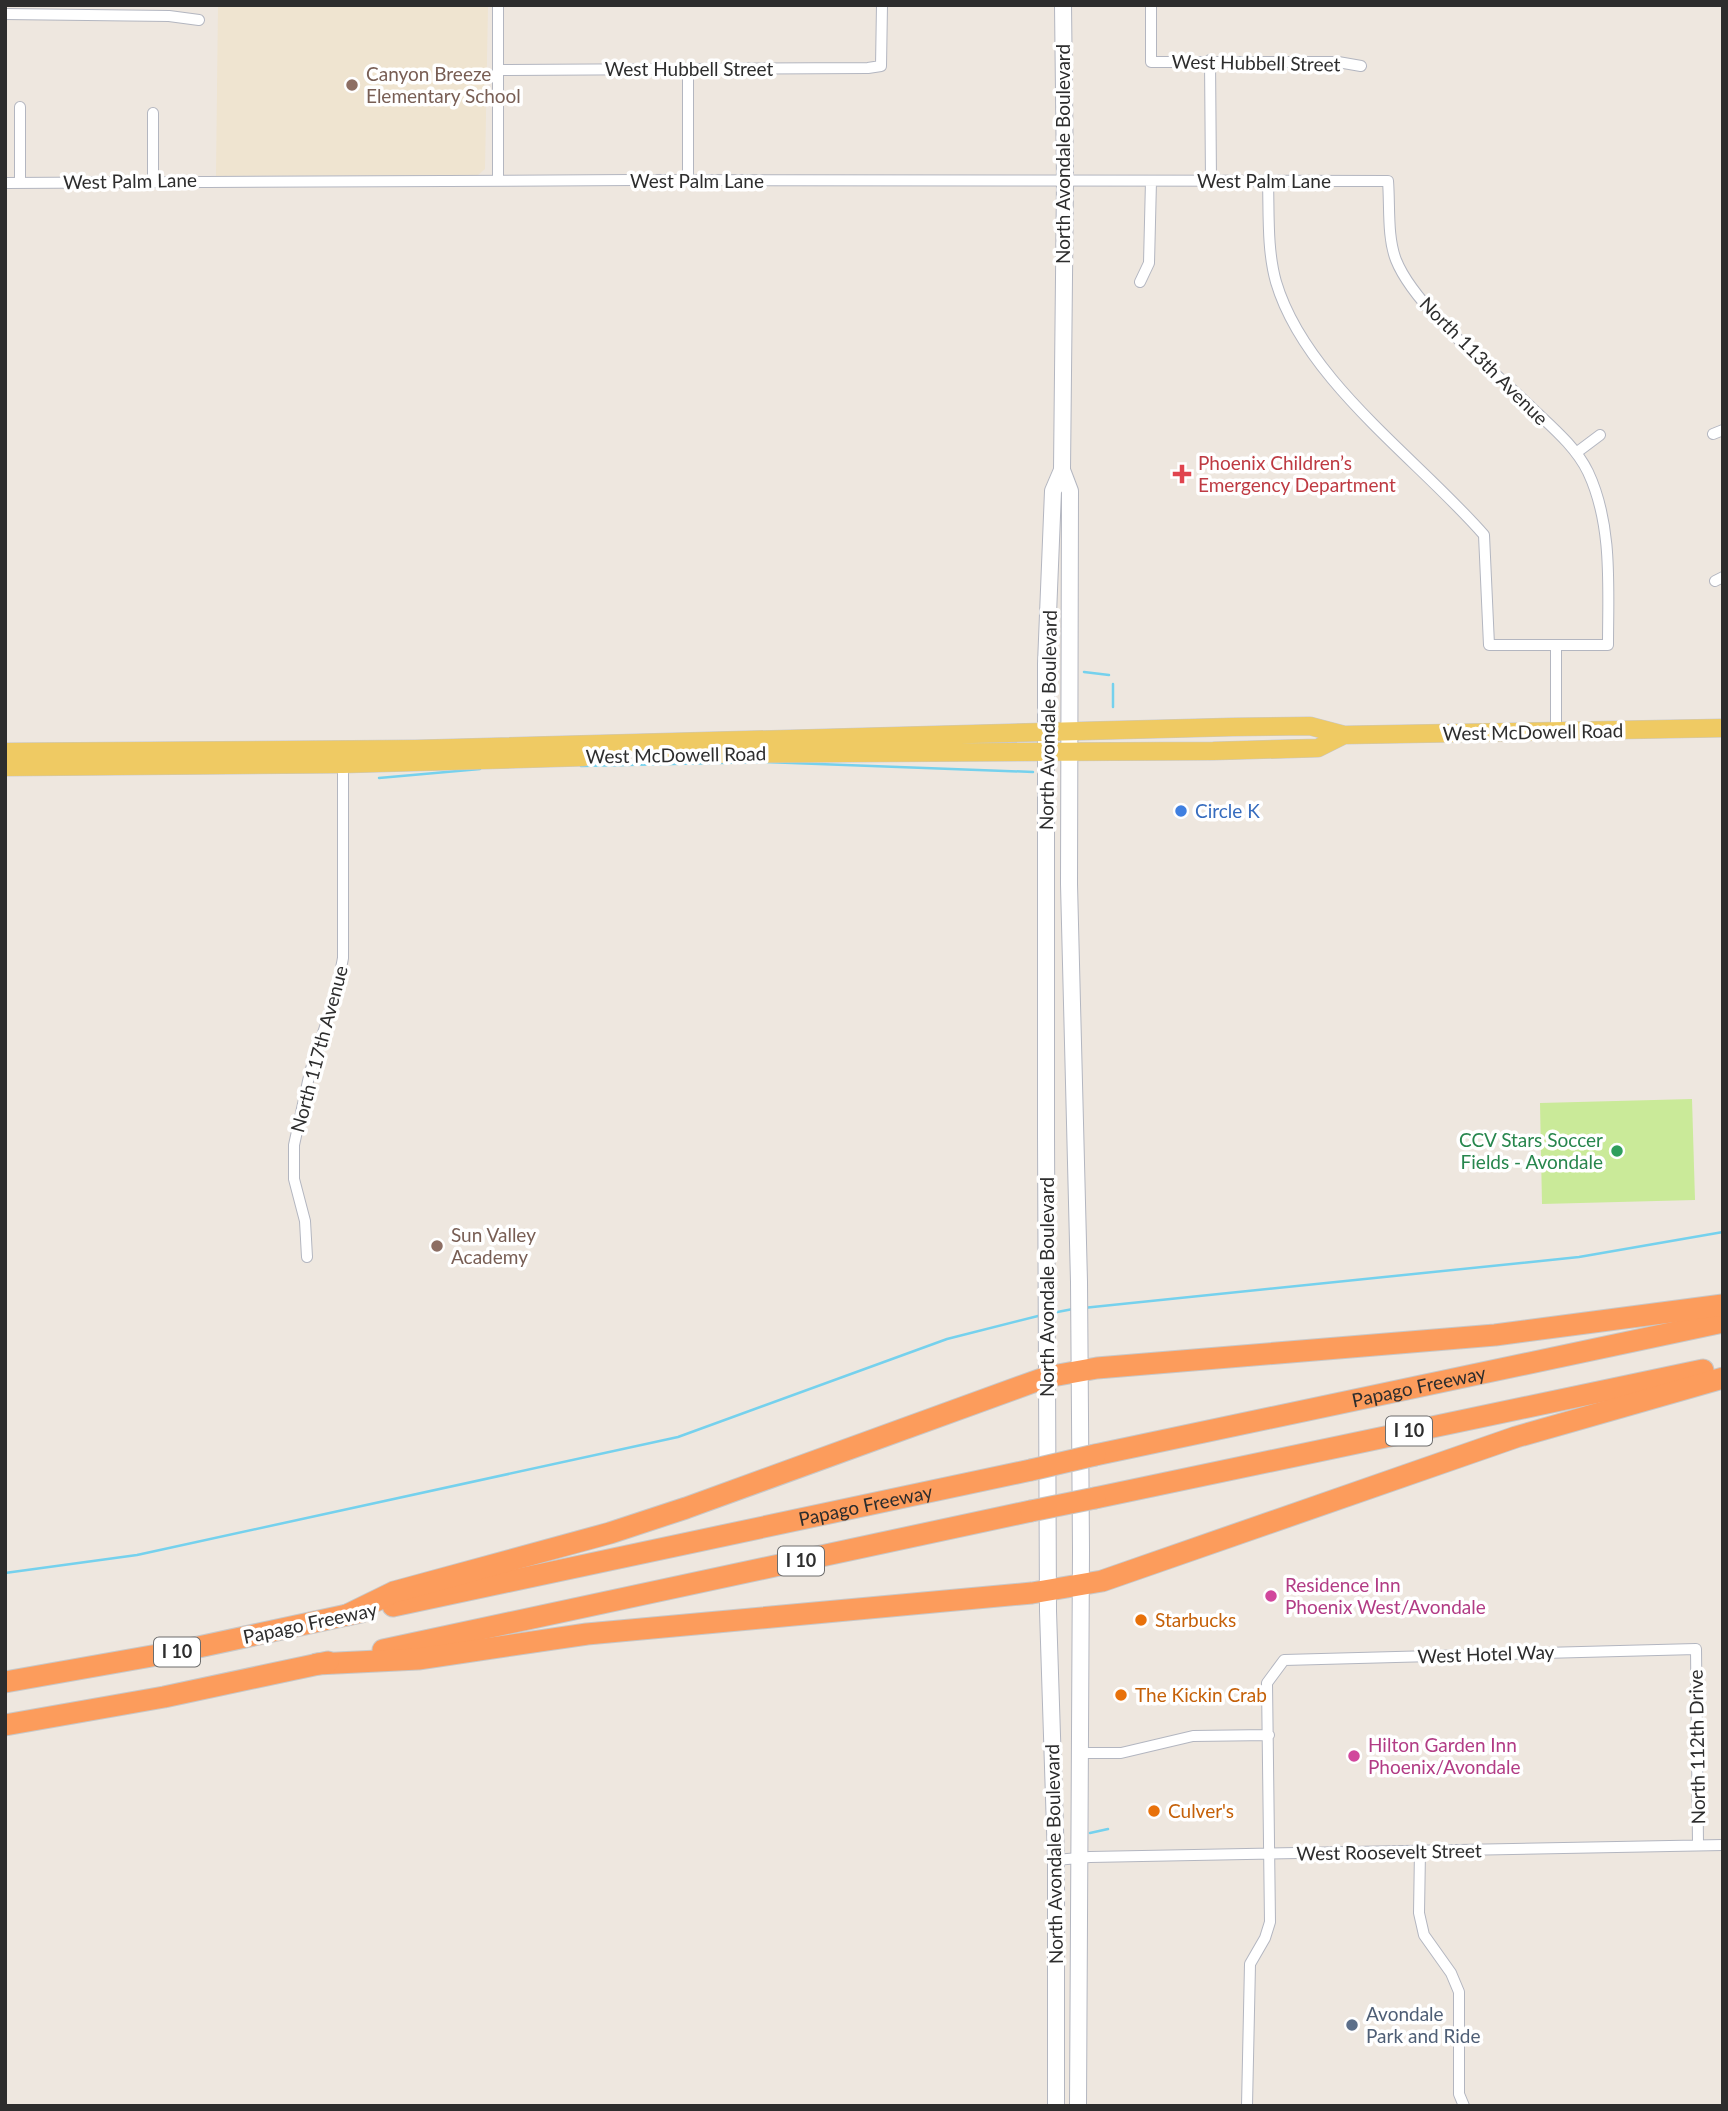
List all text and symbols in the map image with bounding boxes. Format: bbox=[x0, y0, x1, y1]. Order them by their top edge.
street label: North Avondale Boulevard bbox=[1051, 44, 1074, 264]
street label: West Hubbell Street bbox=[1172, 50, 1341, 75]
street label: West Hubbell Street bbox=[605, 57, 774, 80]
place label: Canyon Breeze Elementary School bbox=[366, 62, 521, 107]
marker: Canyon Breeze Elementary School bbox=[344, 77, 360, 93]
street label: West Palm Lane bbox=[63, 168, 197, 193]
street label: West Palm Lane bbox=[630, 169, 764, 192]
street label: West Palm Lane bbox=[1197, 169, 1331, 192]
street label: North 113th Avenue bbox=[1415, 292, 1553, 430]
place label: Phoenix Children’s Emergency Department bbox=[1198, 451, 1396, 496]
marker: Phoenix Children’s Emergency Department bbox=[1172, 464, 1192, 484]
street label: North Avondale Boulevard bbox=[1034, 610, 1061, 830]
street label: West McDowell Road bbox=[1442, 718, 1623, 745]
street label: West McDowell Road bbox=[585, 741, 766, 768]
place label: Circle K bbox=[1195, 799, 1260, 822]
marker: Circle K bbox=[1173, 803, 1189, 819]
street label: North 117th Avenue bbox=[285, 963, 352, 1135]
place label: CCV Stars Soccer Fields - Avondale bbox=[1459, 1128, 1603, 1173]
marker: CCV Stars Soccer Fields - Avondale bbox=[1609, 1143, 1625, 1159]
street label: North Avondale Boulevard bbox=[1035, 1177, 1058, 1397]
place label: Sun Valley Academy bbox=[451, 1223, 536, 1268]
marker: Sun Valley Academy bbox=[429, 1238, 445, 1254]
street label: Papago Freeway bbox=[1350, 1361, 1488, 1411]
road number: I 10 bbox=[1386, 1416, 1432, 1446]
street label: Papago Freeway bbox=[796, 1479, 935, 1530]
road number: I 10 bbox=[778, 1546, 824, 1576]
place label: Residence Inn Phoenix West/Avondale bbox=[1285, 1573, 1486, 1618]
marker: Residence Inn Phoenix West/Avondale bbox=[1263, 1588, 1279, 1604]
street label: Papago Freeway bbox=[241, 1597, 379, 1648]
place label: Starbucks bbox=[1155, 1608, 1236, 1631]
marker: Starbucks bbox=[1133, 1612, 1149, 1628]
road number: I 10 bbox=[154, 1638, 200, 1666]
street label: West Hotel Way bbox=[1417, 1640, 1555, 1667]
street label: North 112th Drive bbox=[1684, 1669, 1709, 1825]
place label: The Kickin Crab bbox=[1135, 1683, 1267, 1706]
marker: The Kickin Crab bbox=[1113, 1687, 1129, 1703]
place label: Hilton Garden Inn Phoenix/Avondale bbox=[1368, 1733, 1521, 1778]
street label: North Avondale Boulevard bbox=[1040, 1744, 1067, 1964]
marker: Hilton Garden Inn Phoenix/Avondale bbox=[1346, 1748, 1362, 1764]
place label: Culver's bbox=[1168, 1799, 1234, 1822]
marker: Culver's bbox=[1146, 1803, 1162, 1819]
street label: West Roosevelt Street bbox=[1296, 1838, 1482, 1865]
place label: Avondale Park and Ride bbox=[1366, 2002, 1481, 2047]
marker: Avondale Park and Ride bbox=[1344, 2017, 1360, 2033]

